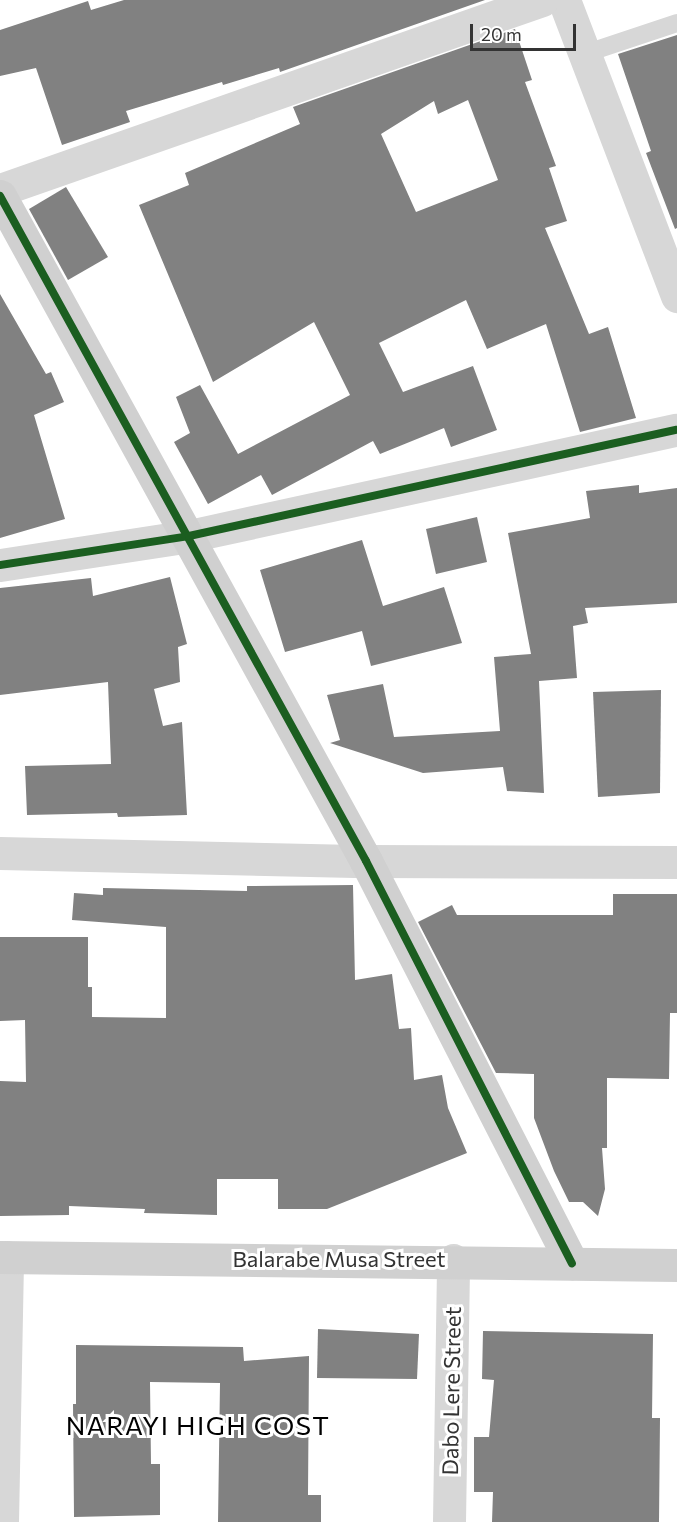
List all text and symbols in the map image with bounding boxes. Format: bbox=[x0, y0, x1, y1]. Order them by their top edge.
scale bar bbox=[473, 12, 580, 50]
text: 20 m bbox=[481, 23, 522, 45]
street label: Balarabe Musa Street bbox=[233, 1246, 445, 1272]
street label: Dabo Lere Street bbox=[436, 1306, 466, 1476]
district label: NARAYI HIGH COST bbox=[66, 1409, 330, 1441]

